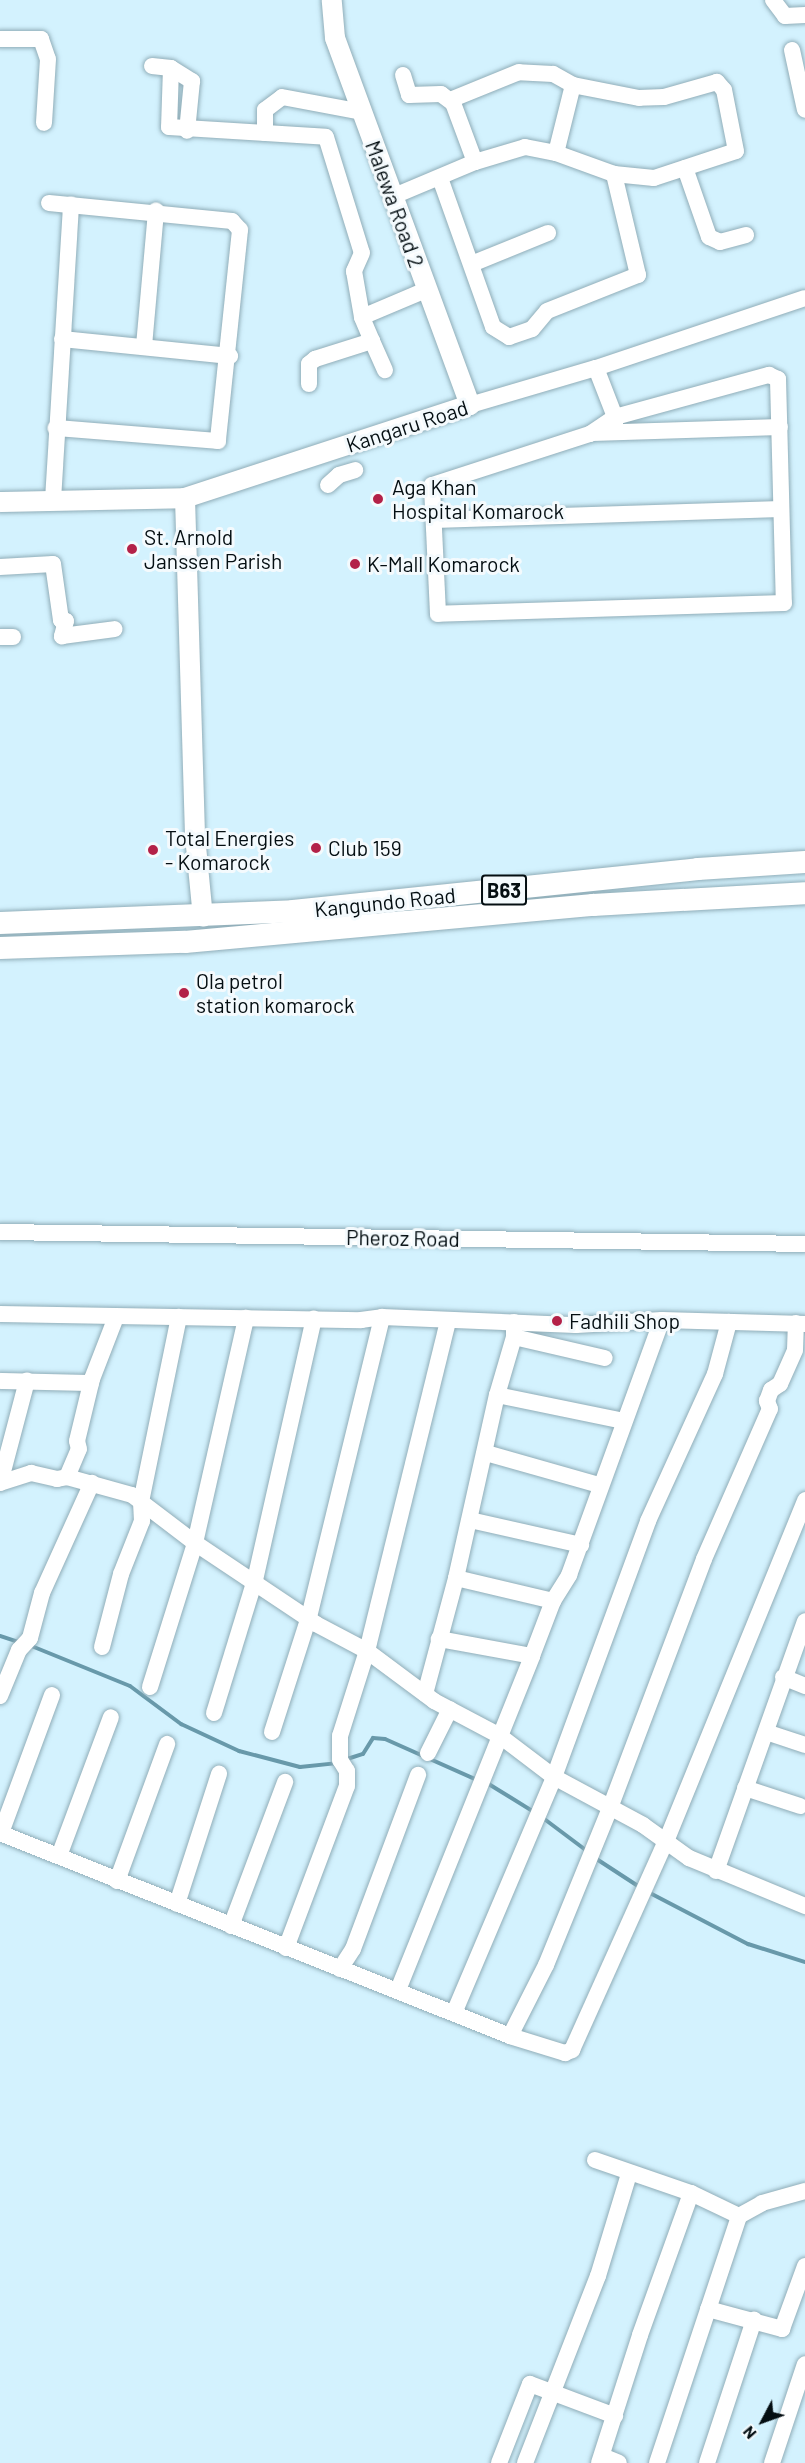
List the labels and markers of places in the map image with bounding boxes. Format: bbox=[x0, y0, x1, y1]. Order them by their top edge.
place label: Aga Khan Hospital Komarock bbox=[392, 474, 564, 524]
marker: Aga Khan Hospital Komarock bbox=[369, 490, 387, 508]
place label: St. Arnold Janssen Parish bbox=[144, 524, 282, 574]
marker: St. Arnold Janssen Parish bbox=[125, 542, 139, 556]
place label: K-Mall Komarock bbox=[367, 551, 520, 577]
marker: K-Mall Komarock bbox=[348, 557, 362, 571]
place label: Total Energies - Komarock bbox=[165, 825, 294, 875]
place label: Club 159 bbox=[328, 835, 402, 861]
marker: Club 159 bbox=[309, 841, 323, 855]
marker: Total Energies - Komarock bbox=[146, 843, 160, 857]
place label: Ola petrol station komarock bbox=[196, 968, 354, 1018]
marker: Ola petrol station komarock bbox=[177, 986, 191, 1000]
place label: Fadhili Shop bbox=[569, 1308, 680, 1334]
marker: Fadhili Shop bbox=[550, 1314, 564, 1328]

